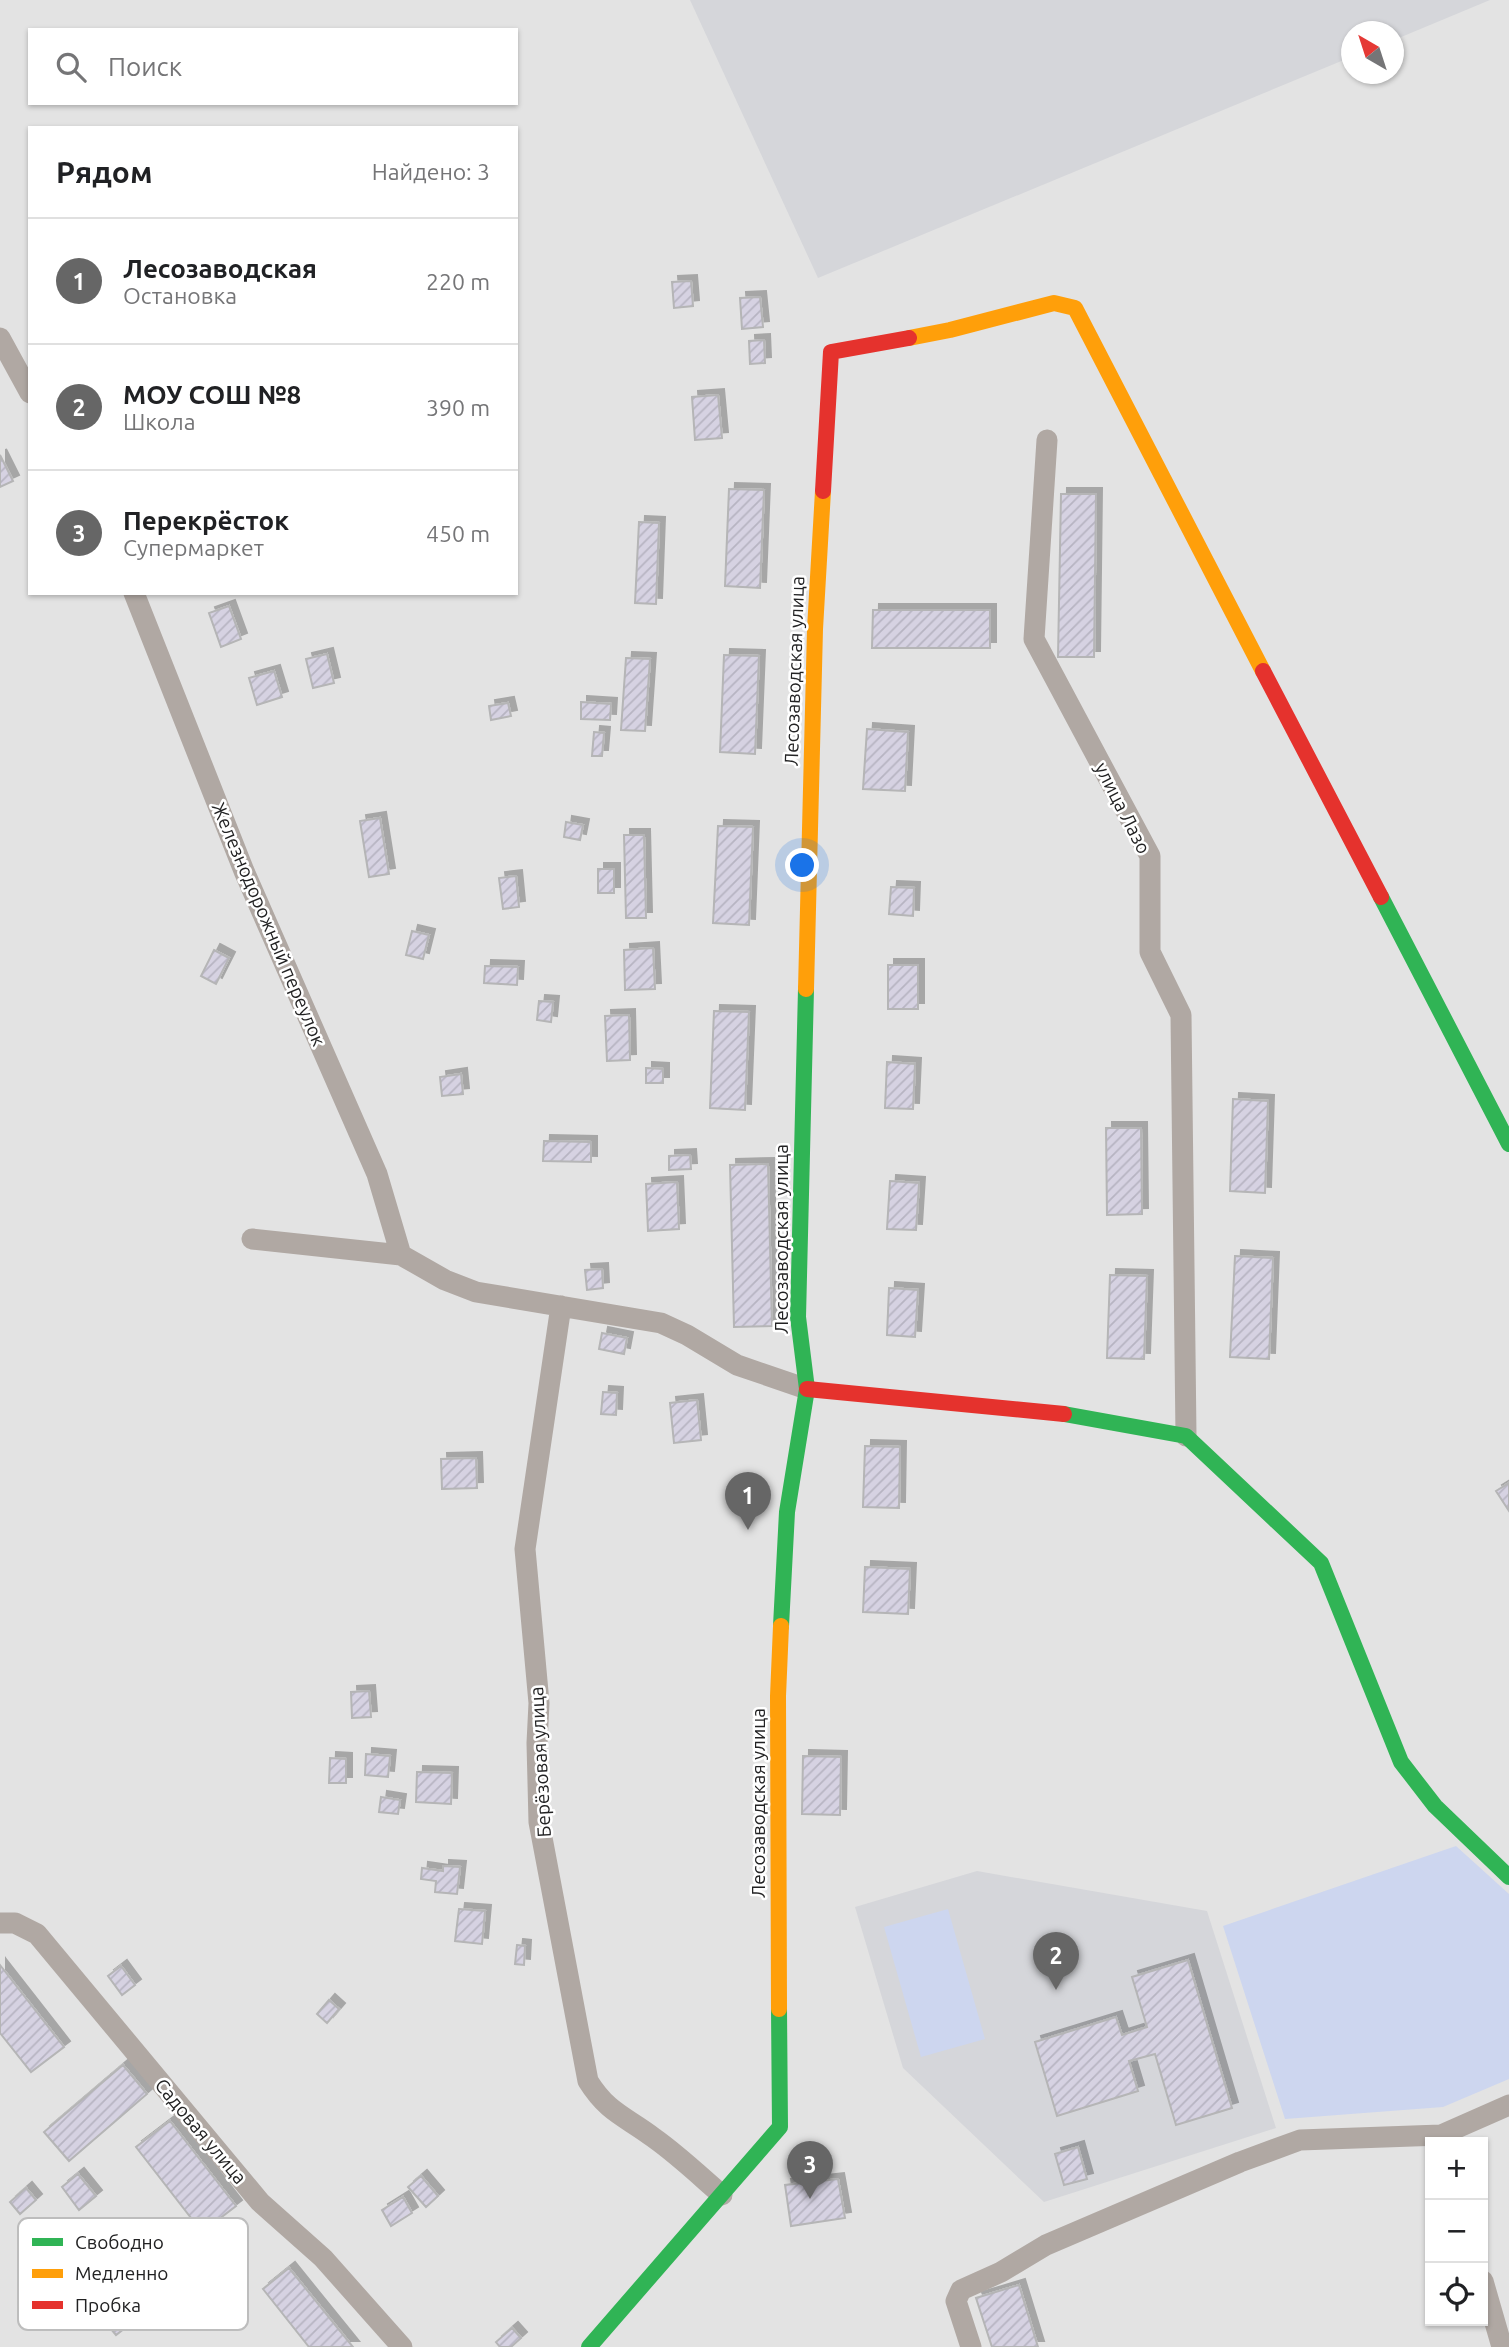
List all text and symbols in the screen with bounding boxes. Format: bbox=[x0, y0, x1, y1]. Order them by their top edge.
north arrow bbox=[1341, 21, 1404, 84]
search box bbox=[28, 28, 518, 105]
icon: search bbox=[52, 48, 90, 86]
text: Поиск bbox=[108, 52, 182, 81]
text: Рядом bbox=[56, 155, 152, 189]
text: Найдено: 3 bbox=[372, 159, 490, 184]
text: Лесозаводская bbox=[123, 254, 317, 283]
text: 1 bbox=[73, 269, 85, 294]
text: 220 m bbox=[426, 269, 490, 294]
text: Остановка bbox=[123, 283, 237, 308]
text: МОУ СОШ №8 bbox=[123, 380, 301, 409]
text: 2 bbox=[73, 395, 85, 420]
text: 390 m bbox=[426, 395, 490, 420]
text: Школа bbox=[123, 409, 195, 434]
text: Перекрёсток bbox=[123, 506, 289, 535]
text: 3 bbox=[73, 521, 85, 546]
text: 450 m bbox=[426, 521, 490, 546]
text: Супермаркет bbox=[123, 535, 264, 560]
street label: Лесозаводская улица bbox=[780, 576, 808, 766]
street label: улица Лазо bbox=[1091, 759, 1155, 857]
street label: Железнодорожный переулок bbox=[208, 799, 331, 1049]
your location bbox=[785, 848, 819, 882]
street label: Лесозаводская улица bbox=[770, 1144, 792, 1334]
pin: 1 bbox=[725, 1472, 771, 1530]
street label: Берёзовая улица bbox=[525, 1686, 555, 1838]
street label: Лесозаводская улица bbox=[747, 1708, 769, 1898]
pin: 2 bbox=[1033, 1932, 1079, 1990]
street label: Садовая улица bbox=[151, 2074, 251, 2188]
map controls bbox=[1425, 2137, 1488, 2326]
button: + bbox=[1425, 2137, 1488, 2200]
pin: 3 bbox=[787, 2141, 833, 2199]
button: − bbox=[1425, 2200, 1488, 2263]
legend bbox=[18, 2218, 248, 2330]
text: Свободно bbox=[75, 2231, 164, 2253]
text: Медленно bbox=[75, 2262, 168, 2284]
button: locate bbox=[1425, 2263, 1488, 2326]
text: Пробка bbox=[75, 2294, 141, 2316]

